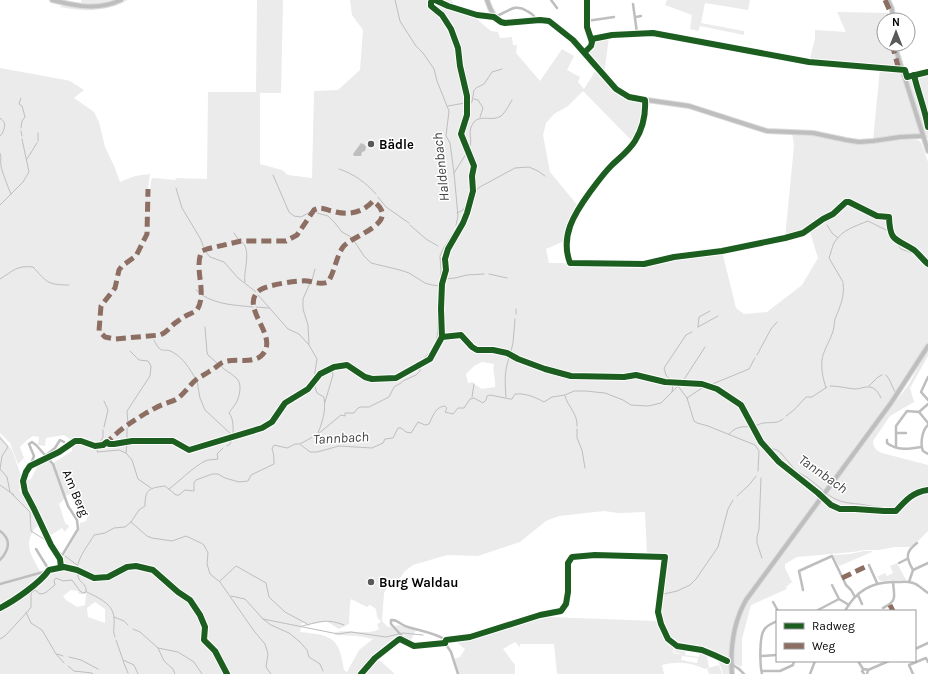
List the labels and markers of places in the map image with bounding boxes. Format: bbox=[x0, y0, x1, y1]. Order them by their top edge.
place label: Bädle bbox=[379, 137, 414, 152]
marker: Bädle bbox=[366, 139, 376, 149]
place label: Burg Waldau bbox=[379, 575, 459, 590]
marker: Burg Waldau bbox=[366, 577, 376, 587]

